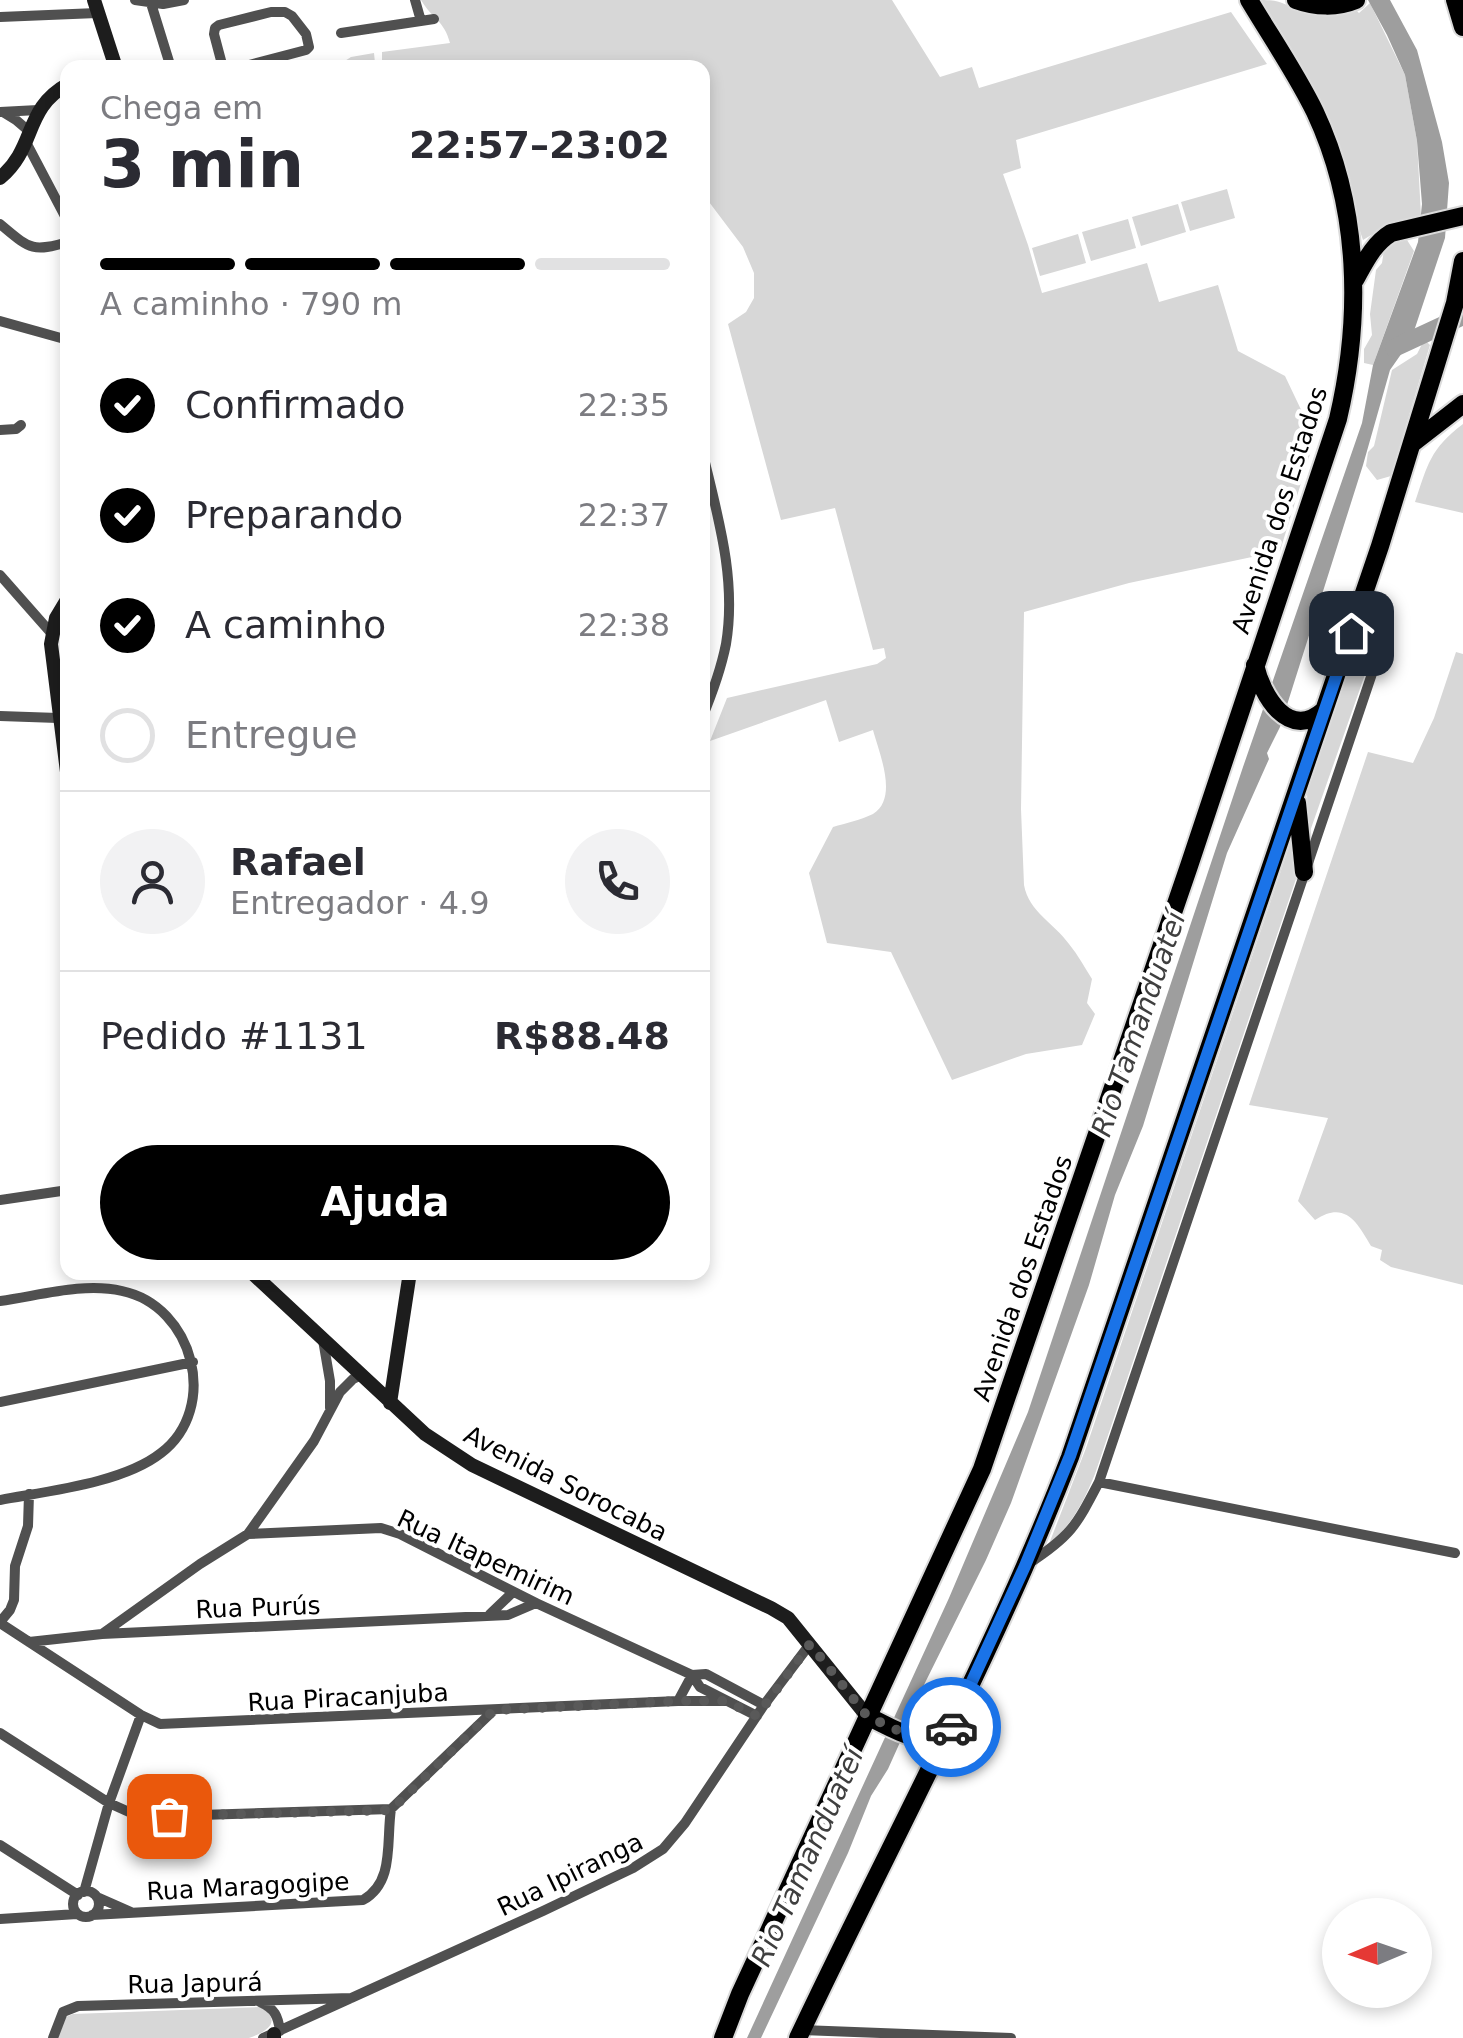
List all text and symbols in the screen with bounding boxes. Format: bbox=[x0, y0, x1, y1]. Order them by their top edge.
text: Chega em bbox=[100, 89, 263, 127]
text: 22:57–23:02 bbox=[409, 123, 670, 167]
text: 3 min bbox=[100, 127, 304, 202]
text: A caminho · 790 m bbox=[100, 285, 402, 323]
icon: check bbox=[100, 378, 155, 433]
text: Confirmado bbox=[185, 383, 405, 427]
street label: Avenida dos Estados bbox=[1226, 383, 1333, 637]
text: 22:35 bbox=[578, 386, 670, 424]
icon: check bbox=[100, 488, 155, 543]
text: Preparando bbox=[185, 493, 403, 537]
text: 22:37 bbox=[578, 496, 670, 534]
pin bbox=[1309, 591, 1394, 676]
icon: check bbox=[100, 598, 155, 653]
text: A caminho bbox=[185, 603, 386, 647]
text: 22:38 bbox=[578, 606, 670, 644]
icon: home bbox=[1324, 606, 1379, 661]
text: Entregue bbox=[185, 713, 358, 757]
button: person bbox=[100, 829, 205, 934]
button: phone bbox=[565, 829, 670, 934]
text: Rafael bbox=[230, 840, 366, 884]
text: Entregador · 4.9 bbox=[230, 884, 490, 922]
water label: Rio Tamanduateí bbox=[1085, 904, 1194, 1141]
text: Pedido #1131 bbox=[100, 1014, 368, 1058]
text: R$88.48 bbox=[494, 1014, 670, 1058]
button: Ajuda bbox=[100, 1145, 670, 1260]
street label: Avenida dos Estados bbox=[967, 1151, 1078, 1405]
street label: Avenida Sorocaba bbox=[459, 1420, 672, 1547]
street label: Rua Itapemirim bbox=[393, 1504, 579, 1611]
street label: Rua Purús bbox=[195, 1591, 321, 1624]
courier bbox=[901, 1677, 1001, 1777]
street label: Rua Piracanjuba bbox=[247, 1678, 449, 1717]
icon: car bbox=[924, 1700, 979, 1755]
water label: Rio Tamanduateí bbox=[745, 1739, 872, 1971]
pin bbox=[127, 1774, 212, 1859]
icon: bag bbox=[142, 1789, 197, 1844]
street label: Rua Ipiranga bbox=[493, 1827, 648, 1922]
street label: Rua Maragogipe bbox=[146, 1867, 350, 1906]
north arrow bbox=[1322, 1898, 1432, 2008]
map controls bbox=[1322, 1898, 1432, 2008]
street label: Rua Japurá bbox=[127, 1968, 263, 1999]

